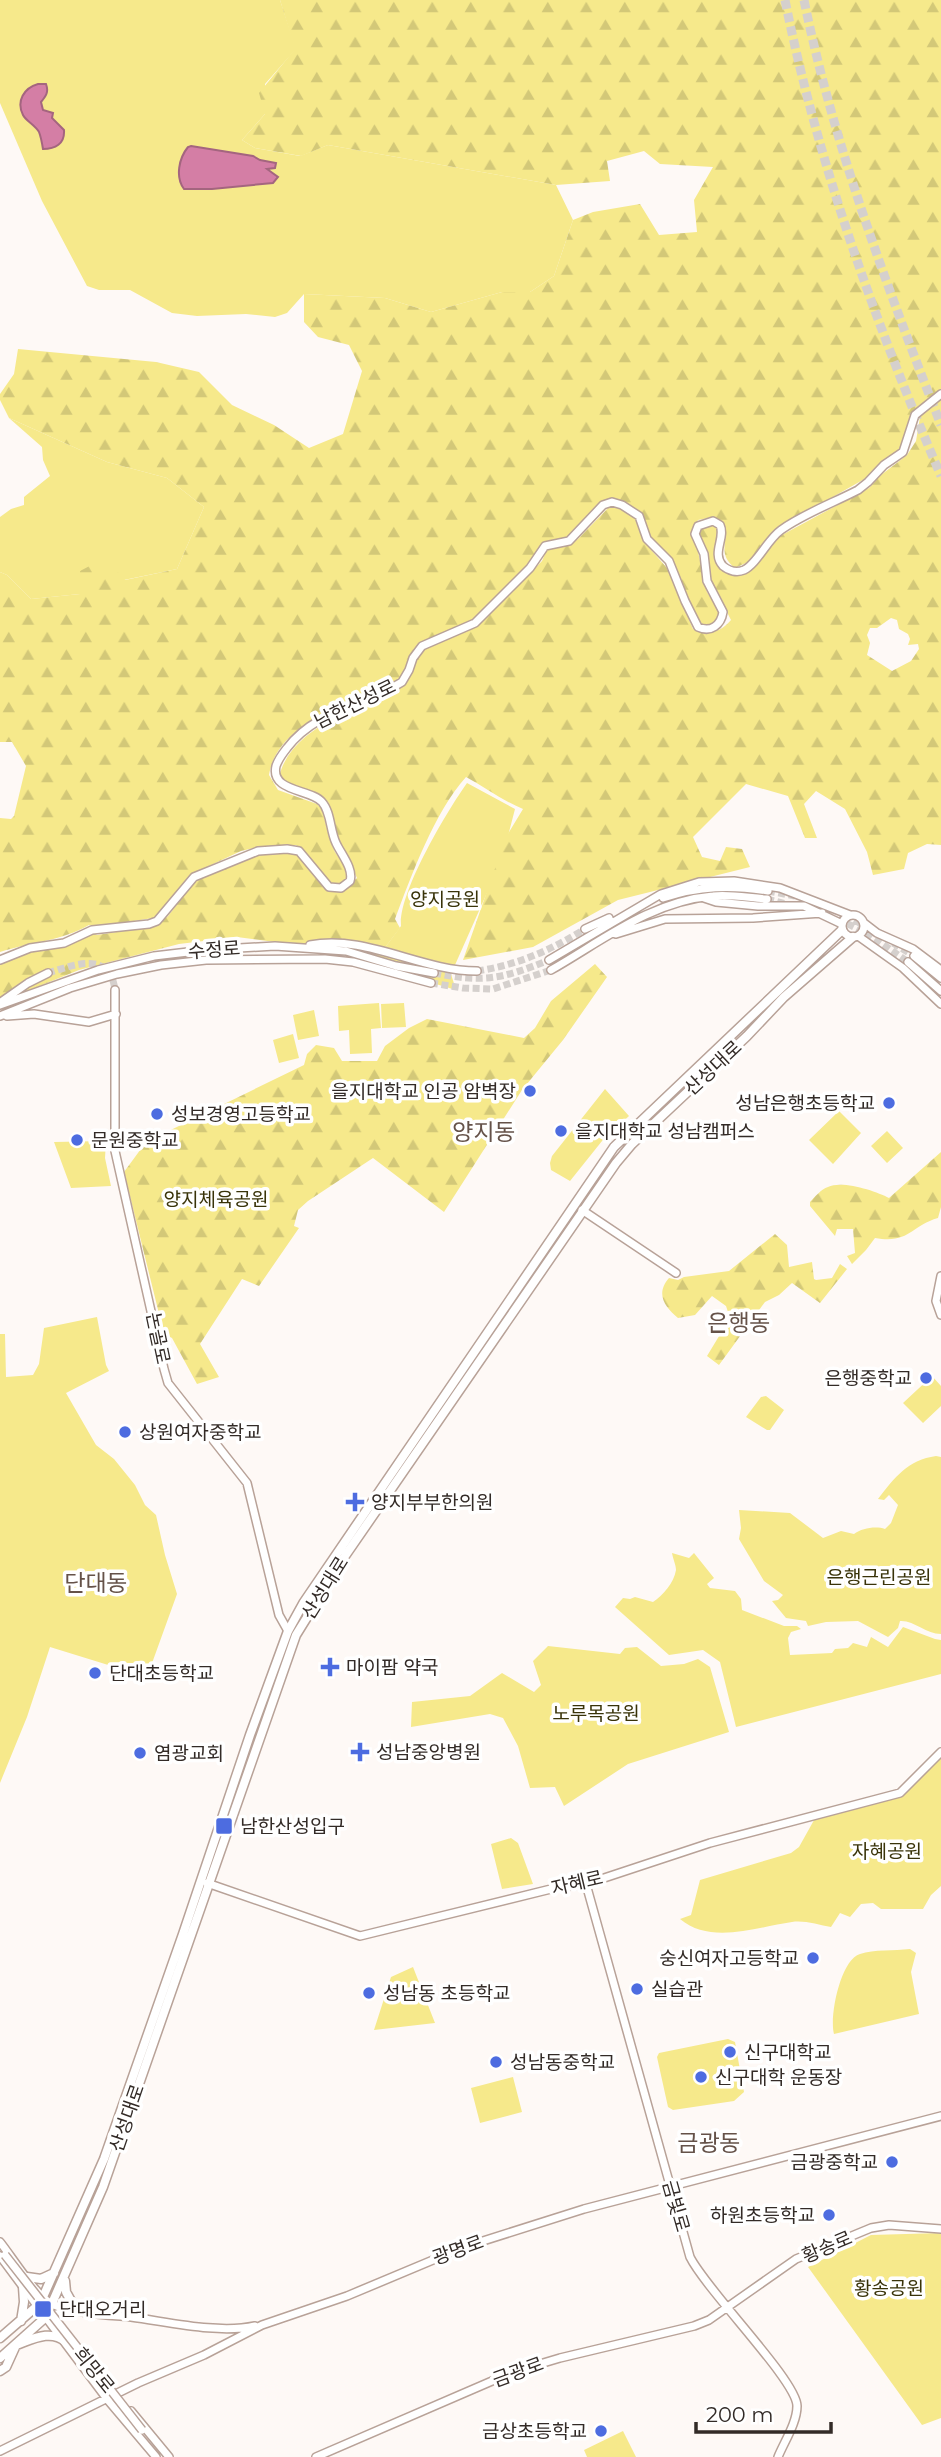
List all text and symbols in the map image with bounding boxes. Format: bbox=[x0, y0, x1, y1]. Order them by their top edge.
street label: 남한산성로 bbox=[311, 675, 399, 733]
park label: 양지공원 bbox=[410, 888, 480, 911]
street label: 수정로 bbox=[187, 937, 241, 963]
street label: 산성대로 bbox=[680, 1036, 746, 1100]
place label: 을지대학교 인공 암벽장 bbox=[331, 1080, 516, 1103]
marker: 을지대학교 인공 암벽장 bbox=[522, 1083, 538, 1099]
place label: 성남은행초등학교 bbox=[735, 1092, 875, 1115]
marker: 성남은행초등학교 bbox=[881, 1095, 897, 1111]
place label: 성보경영고등학교 bbox=[171, 1103, 311, 1126]
marker: 성보경영고등학교 bbox=[149, 1106, 165, 1122]
district label: 양지동 bbox=[452, 1118, 516, 1146]
place label: 을지대학교 성남캠퍼스 bbox=[575, 1120, 755, 1143]
marker: 을지대학교 성남캠퍼스 bbox=[553, 1123, 569, 1139]
place label: 문원중학교 bbox=[91, 1129, 178, 1152]
marker: 문원중학교 bbox=[69, 1132, 85, 1148]
park label: 양지체육공원 bbox=[164, 1188, 268, 1211]
district label: 은행동 bbox=[707, 1309, 771, 1337]
street label: 논골로 bbox=[141, 1310, 175, 1366]
place label: 은행중학교 bbox=[825, 1367, 912, 1390]
marker: 은행중학교 bbox=[918, 1370, 934, 1386]
place label: 상원여자중학교 bbox=[139, 1421, 261, 1444]
marker: 상원여자중학교 bbox=[117, 1424, 133, 1440]
place label: 양지부부한의원 bbox=[371, 1491, 493, 1514]
marker: 양지부부한의원 bbox=[345, 1492, 365, 1512]
street label: 산성대로 bbox=[297, 1552, 353, 1624]
park label: 은행근린공원 bbox=[827, 1566, 931, 1589]
district label: 단대동 bbox=[64, 1569, 128, 1597]
place label: 마이팜 약국 bbox=[346, 1656, 438, 1679]
marker: 마이팜 약국 bbox=[320, 1657, 340, 1677]
place label: 단대초등학교 bbox=[109, 1662, 214, 1685]
marker: 단대초등학교 bbox=[87, 1665, 103, 1681]
park label: 노루목공원 bbox=[552, 1702, 640, 1725]
place label: 성남중앙병원 bbox=[376, 1741, 481, 1764]
place label: 염광교회 bbox=[154, 1742, 224, 1765]
marker: 성남중앙병원 bbox=[350, 1742, 370, 1762]
marker: 염광교회 bbox=[132, 1745, 148, 1761]
place label: 남한산성입구 bbox=[240, 1815, 345, 1838]
marker: 남한산성입구 bbox=[214, 1816, 234, 1836]
park label: 자혜공원 bbox=[852, 1840, 922, 1863]
street label: 자혜로 bbox=[549, 1866, 605, 1900]
place label: 숭신여자고등학교 bbox=[659, 1947, 799, 1970]
marker: 숭신여자고등학교 bbox=[805, 1950, 821, 1966]
place label: 실습관 bbox=[651, 1978, 703, 2001]
marker: 실습관 bbox=[629, 1981, 645, 1997]
place label: 성남동 초등학교 bbox=[383, 1982, 510, 2005]
marker: 성남동 초등학교 bbox=[361, 1985, 377, 2001]
place label: 신구대학교 bbox=[744, 2041, 831, 2064]
marker: 신구대학교 bbox=[722, 2044, 738, 2060]
place label: 성남동중학교 bbox=[510, 2051, 615, 2074]
marker: 성남동중학교 bbox=[488, 2054, 504, 2070]
place label: 신구대학 운동장 bbox=[715, 2066, 842, 2089]
marker: 신구대학 운동장 bbox=[693, 2069, 709, 2085]
street label: 산성대로 bbox=[105, 2081, 149, 2155]
district label: 금광동 bbox=[677, 2129, 741, 2157]
place label: 금광중학교 bbox=[791, 2151, 878, 2174]
marker: 금광중학교 bbox=[884, 2154, 900, 2170]
street label: 금빛로 bbox=[658, 2178, 694, 2234]
place label: 하원초등학교 bbox=[710, 2204, 815, 2227]
marker: 하원초등학교 bbox=[821, 2207, 837, 2223]
street label: 황송로 bbox=[798, 2226, 856, 2268]
street label: 광명로 bbox=[429, 2230, 487, 2270]
park label: 황송공원 bbox=[854, 2277, 924, 2300]
place label: 단대오거리 bbox=[59, 2298, 146, 2321]
marker: 단대오거리 bbox=[33, 2299, 53, 2319]
street label: 희망로 bbox=[69, 2342, 119, 2398]
street label: 금광로 bbox=[489, 2352, 547, 2392]
scale bar bbox=[696, 2390, 831, 2434]
text: 200 m bbox=[706, 2402, 773, 2427]
place label: 금상초등학교 bbox=[482, 2420, 587, 2443]
marker: 금상초등학교 bbox=[593, 2423, 609, 2439]

